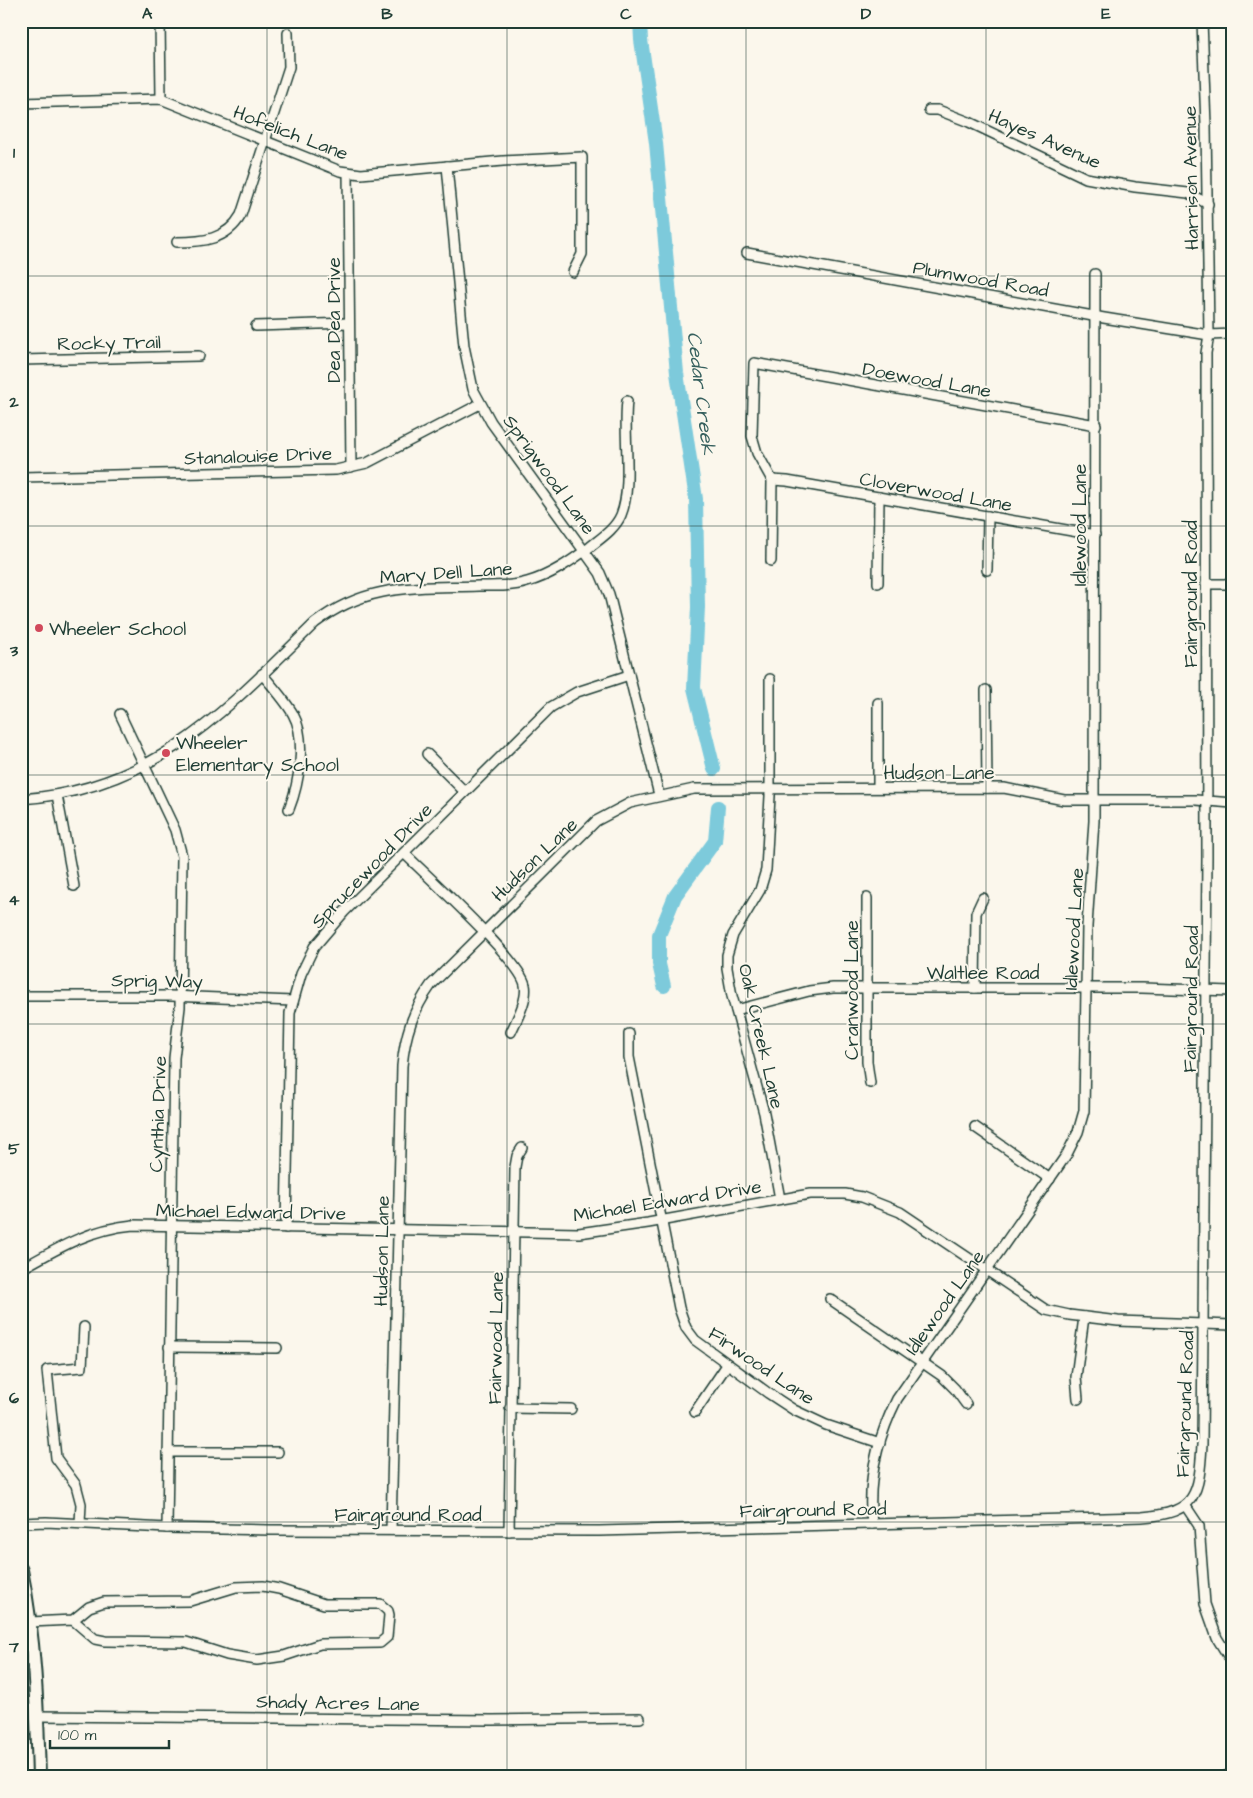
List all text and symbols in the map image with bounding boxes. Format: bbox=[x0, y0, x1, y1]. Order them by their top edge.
text: A bbox=[142, 3, 153, 25]
text: B bbox=[381, 3, 393, 25]
text: C bbox=[620, 3, 632, 25]
text: D bbox=[861, 3, 872, 25]
text: E bbox=[1101, 3, 1111, 25]
street label: Hofelich Lane bbox=[229, 99, 352, 168]
street label: Hayes Avenue bbox=[983, 102, 1105, 177]
street label: Harrison Avenue bbox=[1177, 106, 1206, 250]
text: 1 bbox=[13, 142, 16, 164]
street label: Plumwood Road bbox=[911, 254, 1051, 305]
street label: Dea Dea Drive bbox=[321, 257, 348, 383]
street label: Rocky Trail bbox=[57, 329, 161, 359]
water label: Cedar Creek bbox=[680, 330, 723, 457]
street label: Doewood Lane bbox=[860, 356, 993, 405]
text: 2 bbox=[8, 391, 19, 413]
street label: Sprigwood Lane bbox=[495, 409, 602, 541]
street label: Stanalouise Drive bbox=[184, 440, 333, 473]
street label: Idlewood Lane bbox=[1067, 464, 1094, 586]
street label: Cloverwood Lane bbox=[857, 466, 1014, 519]
street label: Fairground Road bbox=[1178, 520, 1206, 668]
street label: Mary Dell Lane bbox=[379, 555, 513, 593]
place label: Wheeler School bbox=[49, 616, 186, 643]
marker: Wheeler School bbox=[33, 622, 45, 634]
text: 3 bbox=[9, 640, 19, 662]
place label: Wheeler Elementary School bbox=[176, 730, 339, 780]
marker: Wheeler Elementary School bbox=[160, 747, 172, 759]
street label: Hudson Lane bbox=[884, 760, 994, 787]
street label: Sprucewood Drive bbox=[305, 797, 439, 935]
street label: Hudson Lane bbox=[486, 812, 584, 908]
street label: Idlewood Lane bbox=[1058, 867, 1091, 991]
text: 4 bbox=[9, 889, 20, 911]
street label: Cranwood Lane bbox=[839, 920, 866, 1060]
street label: Fairground Road bbox=[1177, 925, 1207, 1073]
street label: Waltlee Road bbox=[927, 960, 1040, 987]
street label: Oak Creek Lane bbox=[731, 961, 790, 1112]
street label: Sprig Way bbox=[111, 967, 204, 997]
street label: Cynthia Drive bbox=[143, 1055, 175, 1173]
text: 5 bbox=[8, 1138, 20, 1160]
street label: Michael Edward Drive bbox=[571, 1173, 763, 1230]
street label: Hudson Lane bbox=[368, 1195, 397, 1307]
street label: Michael Edward Drive bbox=[156, 1197, 346, 1228]
street label: Idlewood Lane bbox=[899, 1245, 991, 1361]
street label: Fairwood Lane bbox=[482, 1271, 511, 1405]
street label: Firwood Lane bbox=[703, 1321, 820, 1412]
street label: Fairground Road bbox=[1169, 1330, 1203, 1478]
text: 6 bbox=[9, 1387, 19, 1409]
street label: Fairground Road bbox=[739, 1496, 887, 1526]
street label: Fairground Road bbox=[334, 1502, 482, 1530]
text: 7 bbox=[8, 1636, 19, 1658]
street label: Shady Acres Lane bbox=[256, 1689, 420, 1719]
scale bar bbox=[50, 1718, 169, 1750]
text: 100 m bbox=[58, 1725, 97, 1746]

